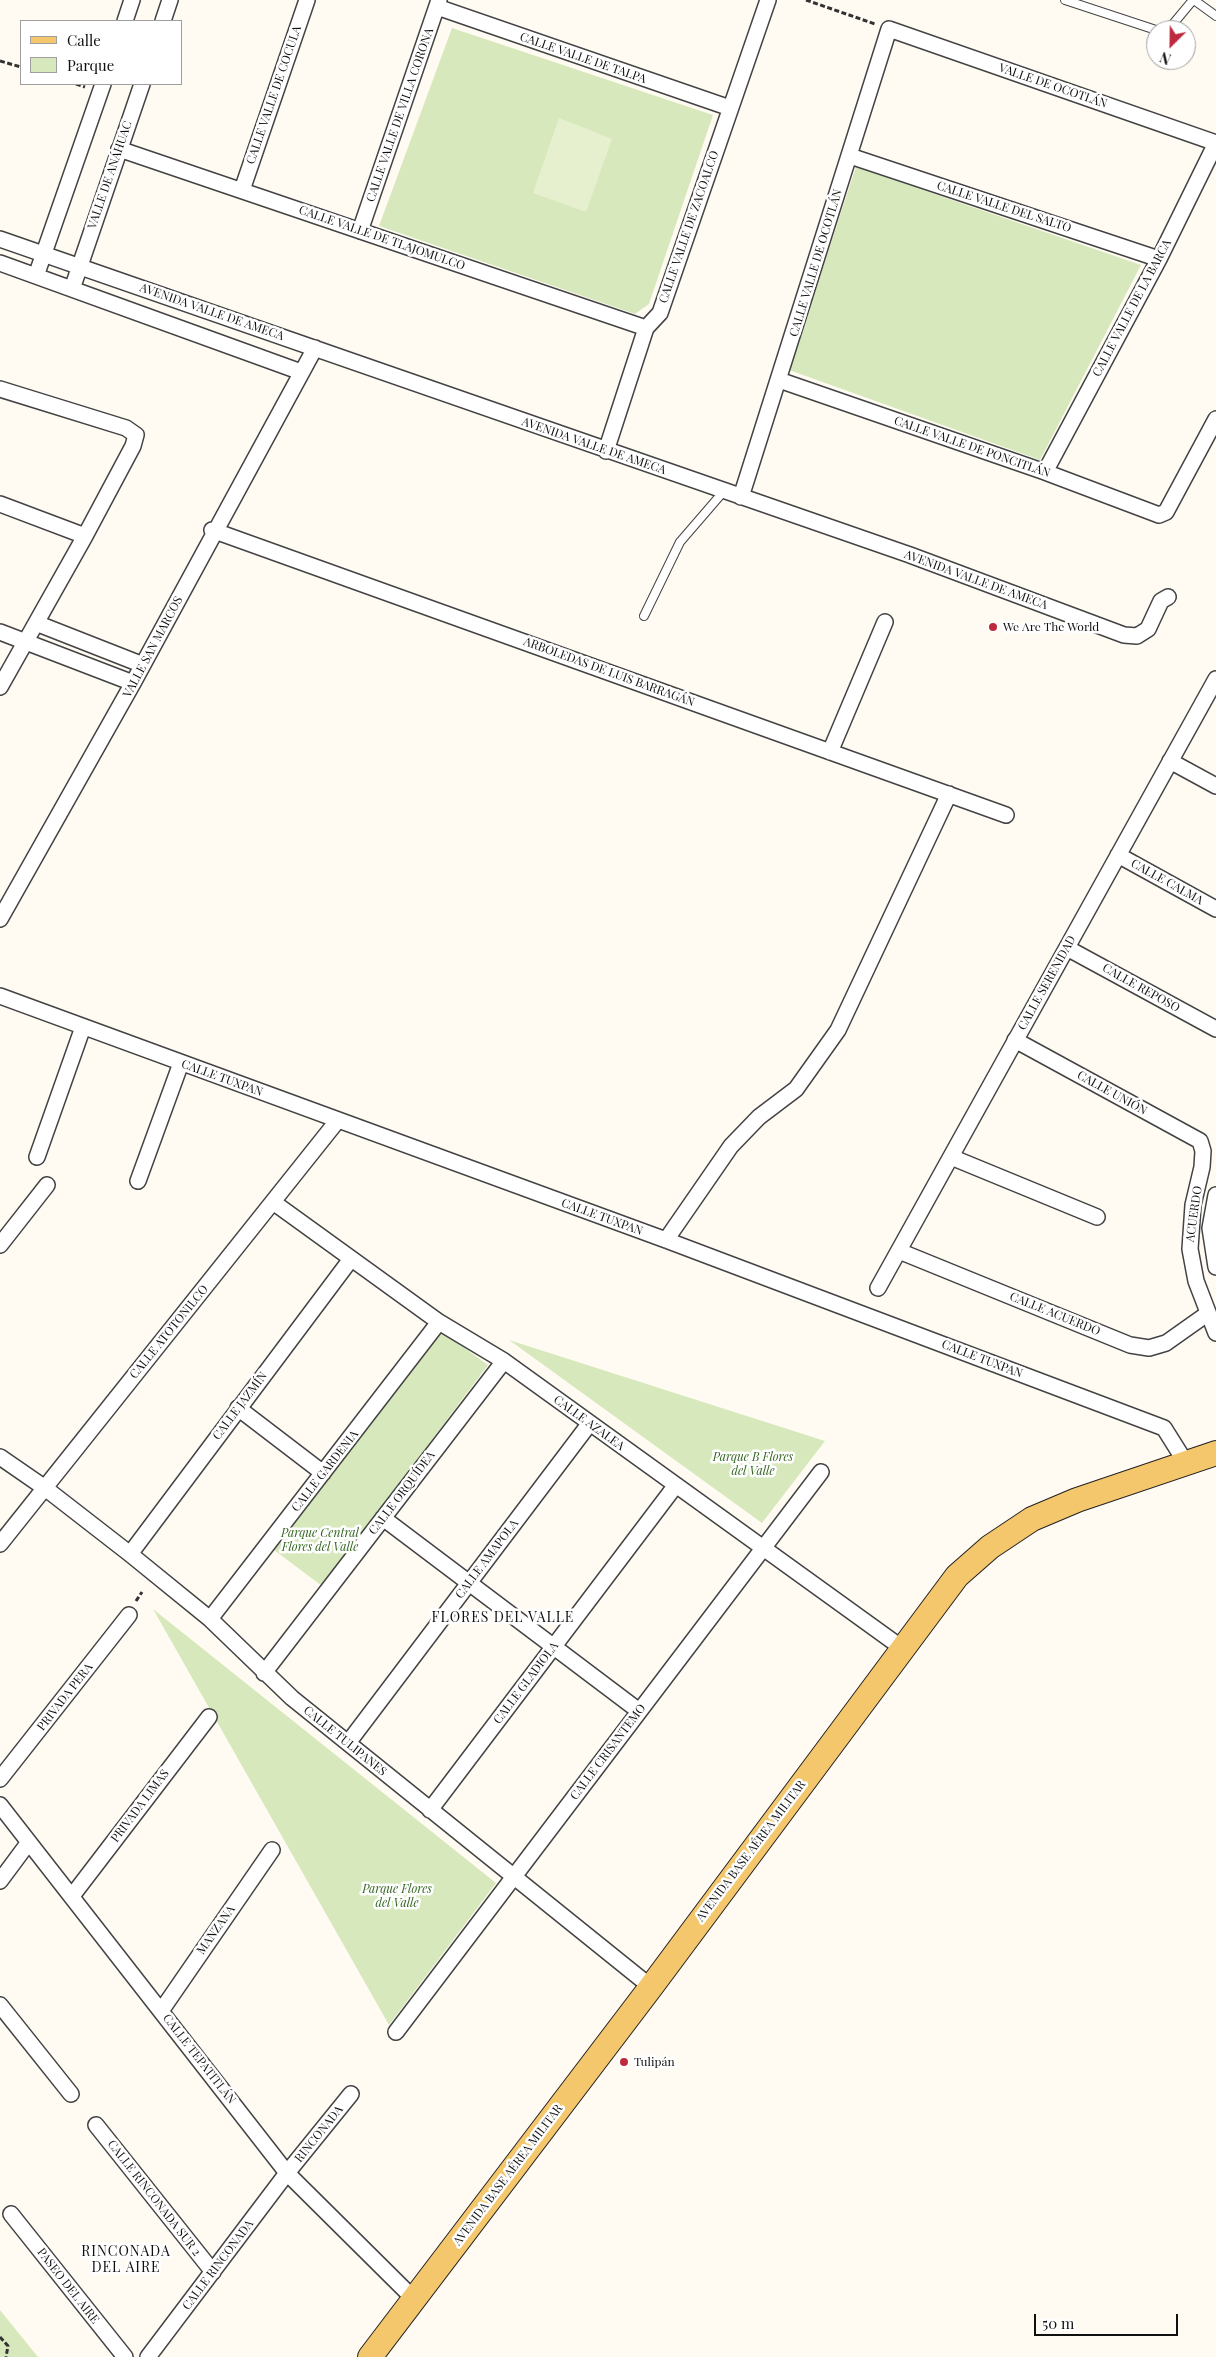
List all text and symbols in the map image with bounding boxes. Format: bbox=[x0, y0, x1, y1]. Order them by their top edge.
legend bbox=[20, 20, 182, 85]
north arrow bbox=[1146, 20, 1196, 70]
street label: CALLE VALLE DE COCULA bbox=[243, 24, 305, 166]
street label: CALLE VALLE DE VILLA CORONA bbox=[363, 26, 437, 204]
text: Calle bbox=[67, 30, 101, 50]
street label: CALLE VALLE DE TALPA bbox=[518, 30, 648, 86]
text: N bbox=[1157, 48, 1174, 69]
text: Parque bbox=[67, 55, 114, 75]
street label: VALLE DE OCOTLÁN bbox=[997, 61, 1109, 111]
street label: VALLE DE ANÁHUAC bbox=[85, 119, 135, 231]
street label: CALLE VALLE DE ZACOALCO bbox=[656, 149, 722, 305]
street label: CALLE VALLE DEL SALTO bbox=[935, 178, 1073, 236]
street label: CALLE VALLE DE OCOTLÁN bbox=[787, 187, 845, 339]
street label: CALLE VALLE DE TLAJOMULCO bbox=[297, 203, 467, 273]
street label: CALLE VALLE DE LA BARCA bbox=[1090, 237, 1174, 379]
street label: AVENIDA VALLE DE AMECA bbox=[138, 281, 286, 343]
street label: CALLE VALLE DE PONCITLÁN bbox=[892, 413, 1052, 481]
street label: AVENIDA VALLE DE AMECA bbox=[520, 415, 668, 477]
street label: AVENIDA VALLE DE AMECA bbox=[902, 547, 1050, 613]
street label: VALLE SAN MARCOS bbox=[120, 594, 186, 700]
place label: We Are The World bbox=[1003, 620, 1099, 634]
marker: We Are The World bbox=[987, 621, 999, 633]
street label: ARBOLEDAS DE LUIS BARRAGÁN bbox=[522, 634, 696, 710]
street label: CALLE CALMA bbox=[1128, 856, 1206, 908]
street label: CALLE SERENIDAD bbox=[1015, 933, 1079, 1033]
street label: CALLE REPOSO bbox=[1100, 961, 1182, 1015]
street label: CALLE TUXPAN bbox=[179, 1057, 265, 1099]
street label: CALLE UNIÓN bbox=[1074, 1068, 1150, 1118]
street label: ACUERDO bbox=[1183, 1185, 1205, 1243]
street label: CALLE TUXPAN bbox=[559, 1196, 645, 1238]
street label: CALLE ATOTONILCO bbox=[127, 1282, 211, 1382]
street label: CALLE ACUERDO bbox=[1008, 1289, 1102, 1339]
street label: CALLE TUXPAN bbox=[939, 1337, 1025, 1381]
street label: CALLE JAZMÍN bbox=[210, 1369, 270, 1443]
street label: CALLE AZALEA bbox=[551, 1393, 627, 1453]
street label: CALLE GARDENIA bbox=[289, 1427, 361, 1515]
street label: CALLE ORQUÍDEA bbox=[366, 1448, 438, 1538]
park label: Parque B Flores del Valle bbox=[713, 1450, 793, 1478]
street label: CALLE AMAPOLA bbox=[453, 1517, 521, 1601]
park label: Parque Central Flores del Valle bbox=[281, 1526, 359, 1554]
district label: FLORES DEL VALLE bbox=[430, 1610, 576, 1626]
street label: CALLE GLADIOLA bbox=[491, 1639, 561, 1727]
street label: PRIVADA PERA bbox=[34, 1660, 96, 1734]
street label: CALLE CRISANTEMO bbox=[567, 1701, 649, 1803]
street label: CALLE TULIPANES bbox=[301, 1703, 389, 1779]
street label: PRIVADA LIMAS bbox=[108, 1767, 172, 1845]
street label: AVENIDA BASE AÉREA MILITAR bbox=[693, 1778, 809, 1924]
park label: Parque Flores del Valle bbox=[362, 1882, 432, 1910]
street label: MANZANA bbox=[194, 1903, 238, 1957]
street label: CALLE TEPATITLÁN bbox=[159, 2011, 239, 2107]
place label: Tulipán bbox=[634, 2055, 675, 2069]
marker: Tulipán bbox=[618, 2056, 630, 2068]
street label: AVENIDA BASE AÉREA MILITAR bbox=[450, 2102, 566, 2248]
street label: RINCONADA bbox=[292, 2103, 346, 2165]
street label: CALLE RINCONADA SUR 2 bbox=[104, 2137, 204, 2259]
street label: CALLE RINCONADA bbox=[179, 2217, 257, 2313]
district label: RINCONADA DEL AIRE bbox=[80, 2244, 172, 2276]
street label: PASEO DEL AIRE bbox=[34, 2245, 102, 2327]
scale bar bbox=[1036, 2304, 1180, 2336]
text: 50 m bbox=[1042, 2313, 1074, 2333]

